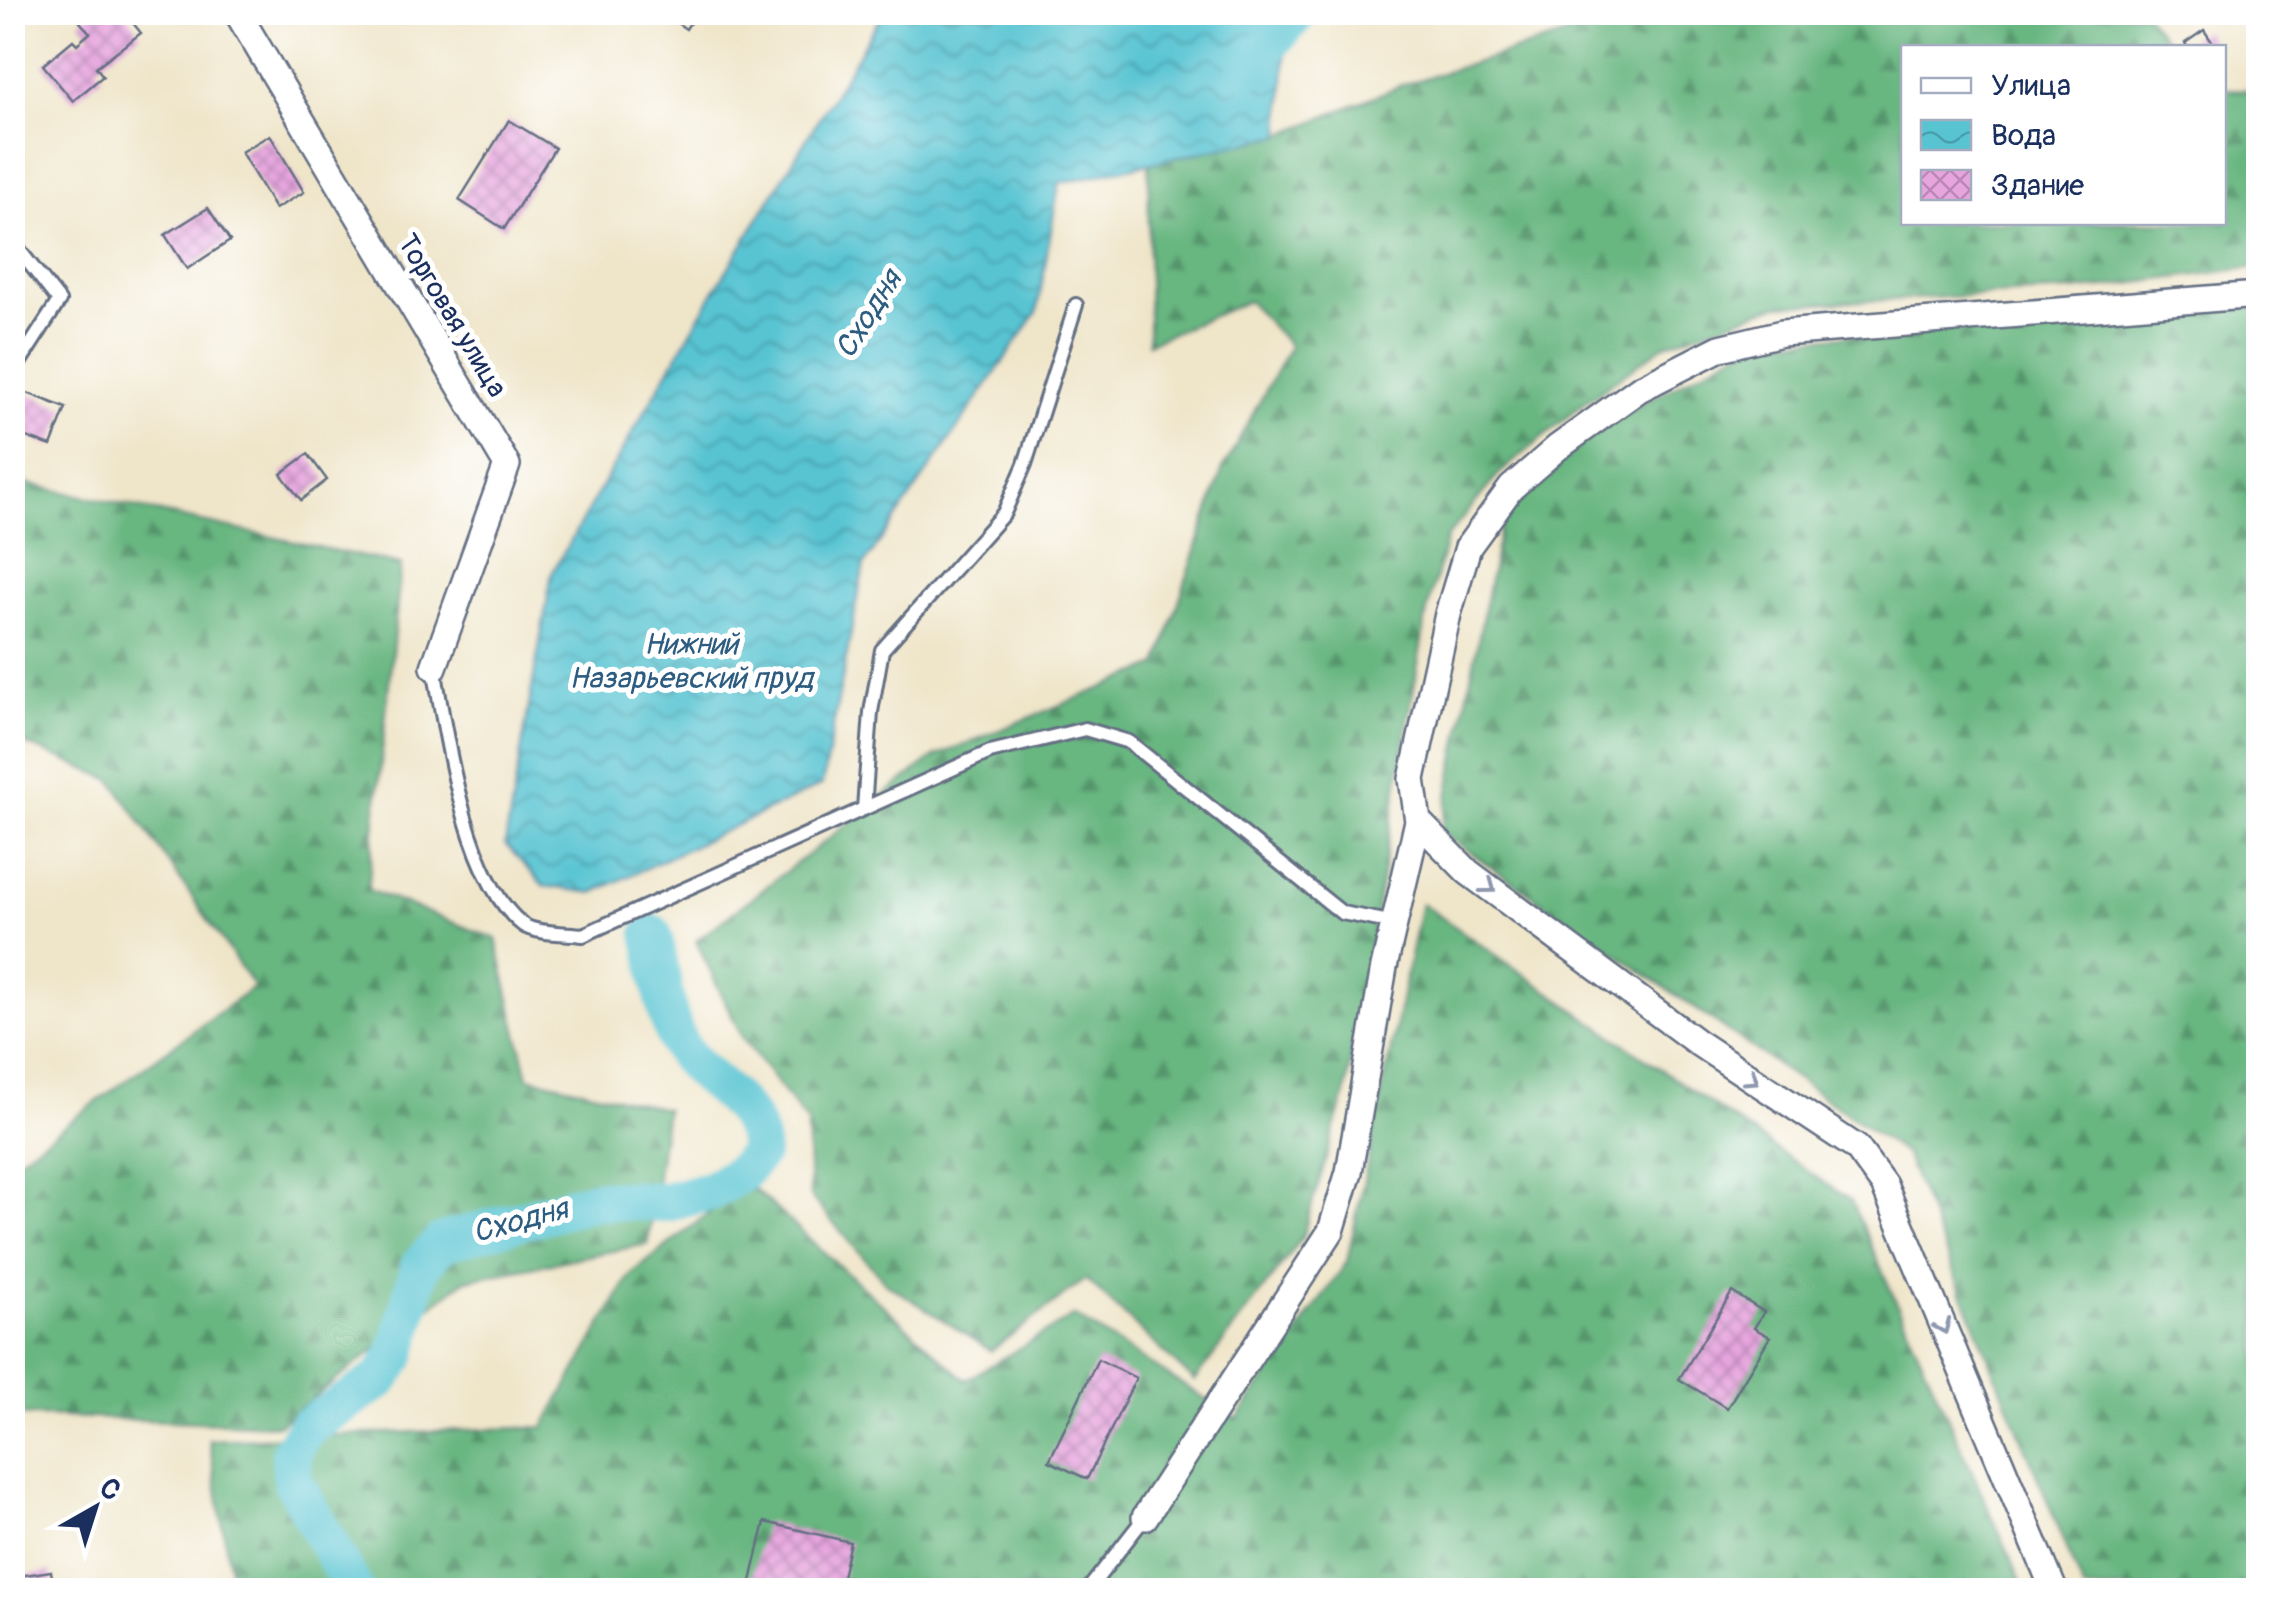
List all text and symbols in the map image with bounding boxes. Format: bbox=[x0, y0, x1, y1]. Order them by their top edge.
legend bbox=[1901, 45, 2226, 225]
text: Улица bbox=[1991, 67, 2071, 104]
text: Вода bbox=[1991, 117, 2056, 154]
text: Здание bbox=[1991, 167, 2084, 204]
street label: Торговая улица bbox=[389, 228, 514, 404]
water label: Сходня bbox=[827, 261, 911, 365]
water label: Нижний Назарьевский пруд bbox=[569, 626, 816, 697]
one-way arrow bbox=[1478, 876, 1496, 893]
one-way arrow bbox=[1741, 1066, 1759, 1085]
water label: Сходня bbox=[469, 1189, 574, 1251]
one-way arrow bbox=[1931, 1316, 1951, 1334]
north arrow bbox=[45, 1458, 145, 1558]
text: С bbox=[92, 1471, 128, 1509]

